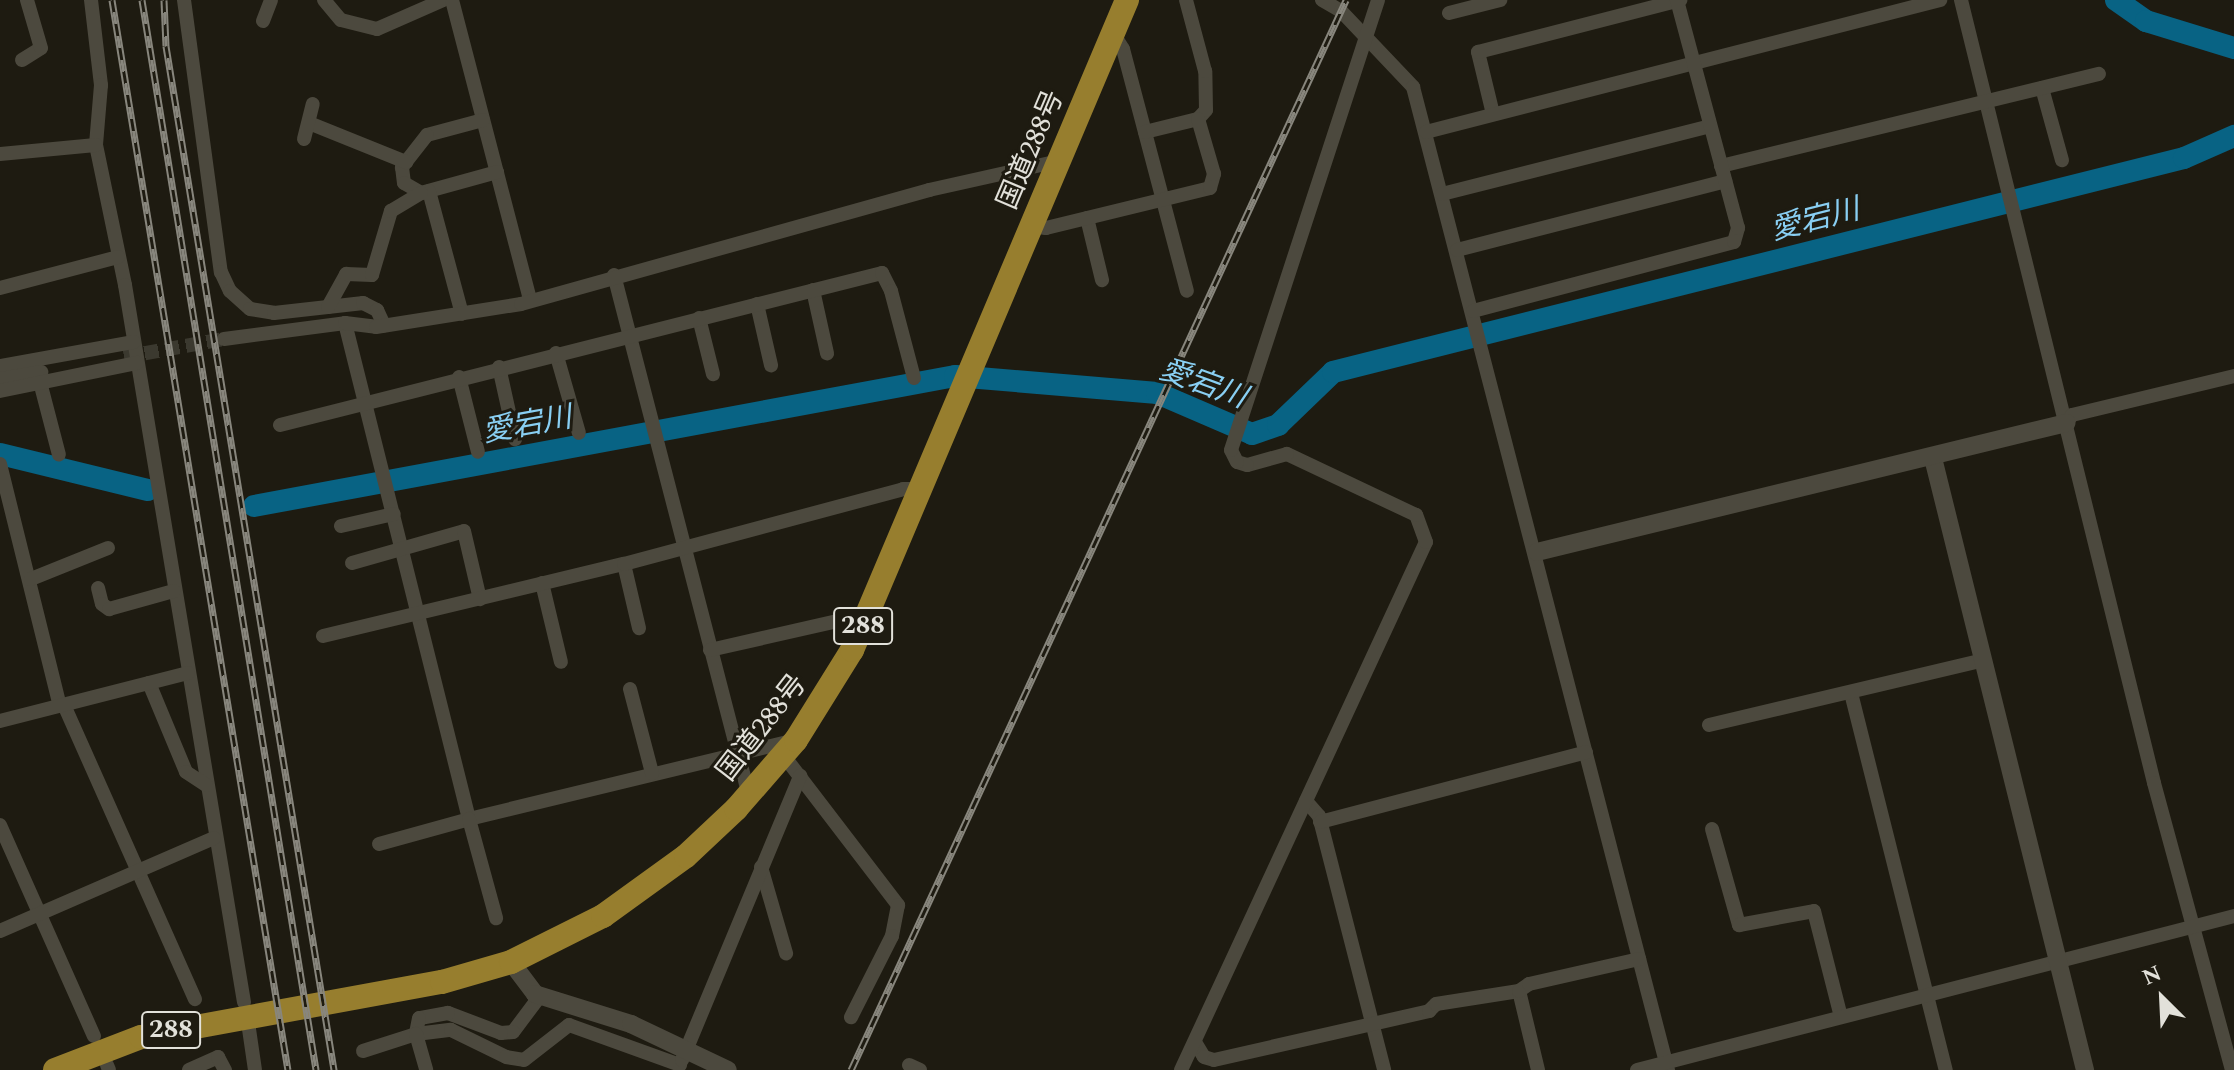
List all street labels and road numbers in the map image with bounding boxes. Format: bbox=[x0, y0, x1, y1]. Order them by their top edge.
street label: 国道288号 bbox=[991, 85, 1071, 215]
road number: 288 bbox=[833, 604, 893, 648]
street label: 国道288号 bbox=[710, 668, 814, 788]
road number: 288 bbox=[141, 1008, 201, 1052]

